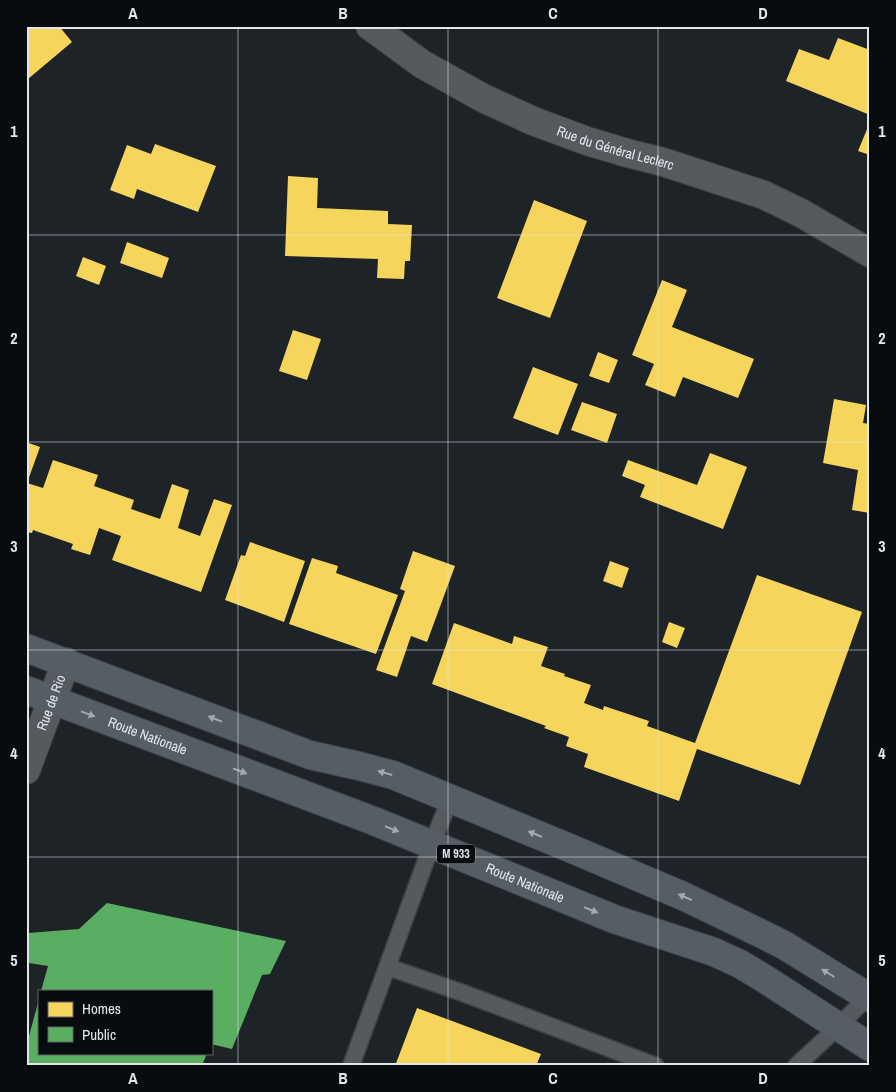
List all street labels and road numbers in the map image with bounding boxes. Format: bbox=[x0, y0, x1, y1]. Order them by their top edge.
street label: Rue du Général Leclerc bbox=[554, 122, 676, 174]
street label: Rue de Rio bbox=[32, 672, 70, 733]
street label: Route Nationale bbox=[106, 713, 190, 759]
road number: M 933 bbox=[437, 844, 475, 864]
street label: Route Nationale bbox=[483, 859, 567, 907]

